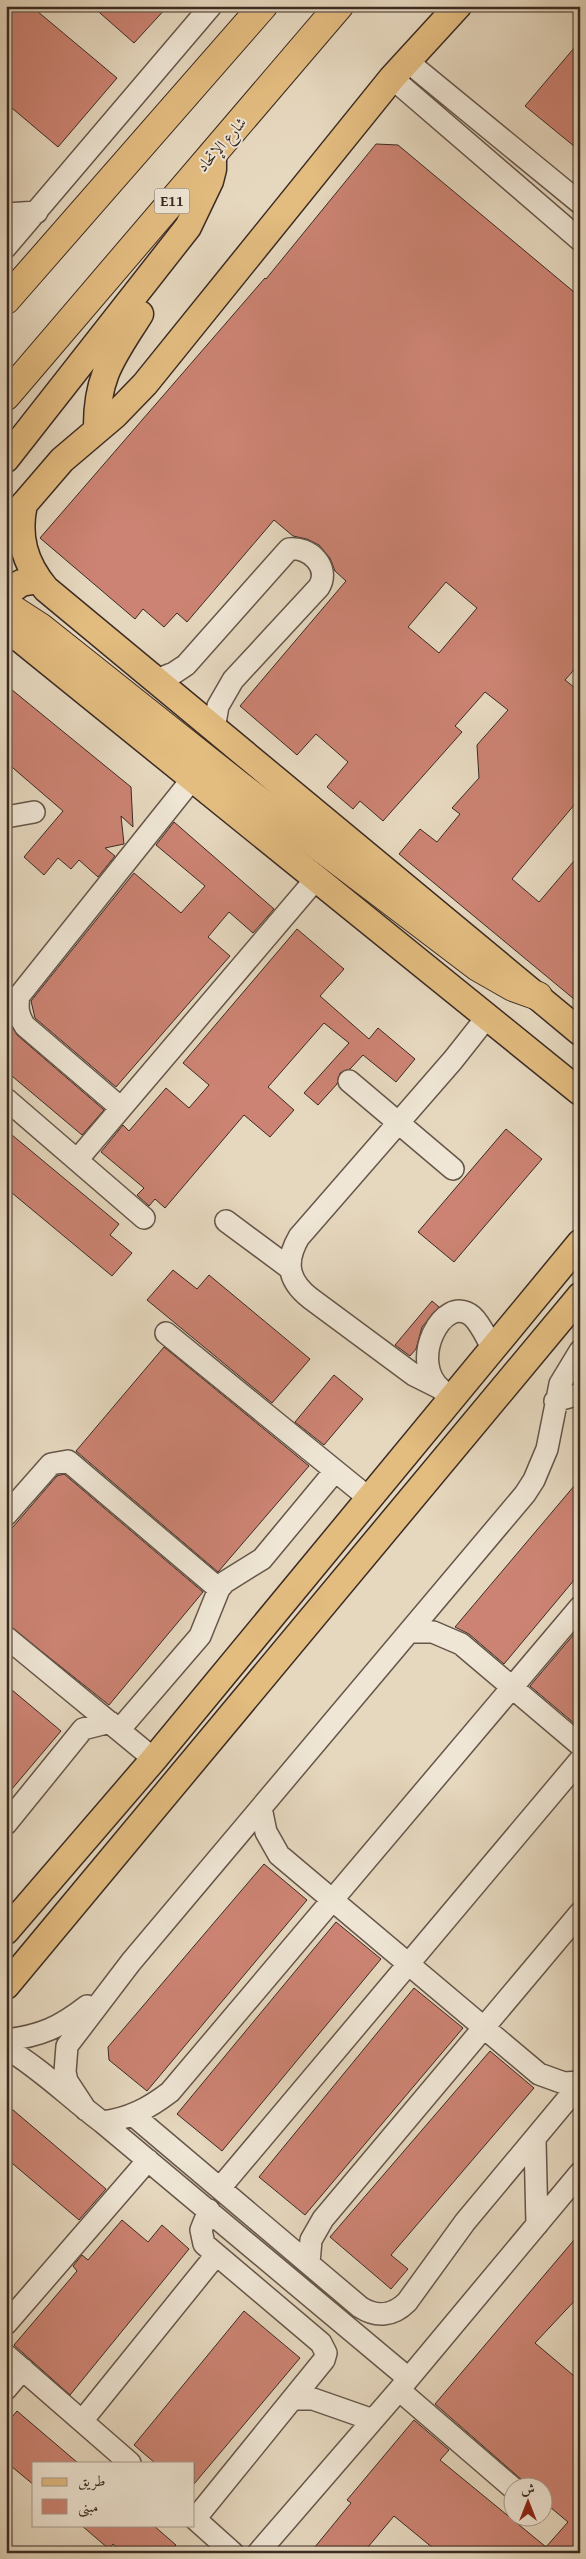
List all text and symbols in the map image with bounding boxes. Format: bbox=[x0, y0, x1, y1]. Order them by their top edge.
street label: شارع الإتحاد bbox=[190, 111, 253, 178]
road number: E11 bbox=[154, 188, 190, 214]
legend bbox=[32, 2462, 195, 2526]
text: طريق bbox=[78, 2470, 105, 2491]
north arrow bbox=[504, 2476, 554, 2526]
text: ش bbox=[521, 2479, 535, 2499]
text: مبنى bbox=[78, 2496, 98, 2518]

